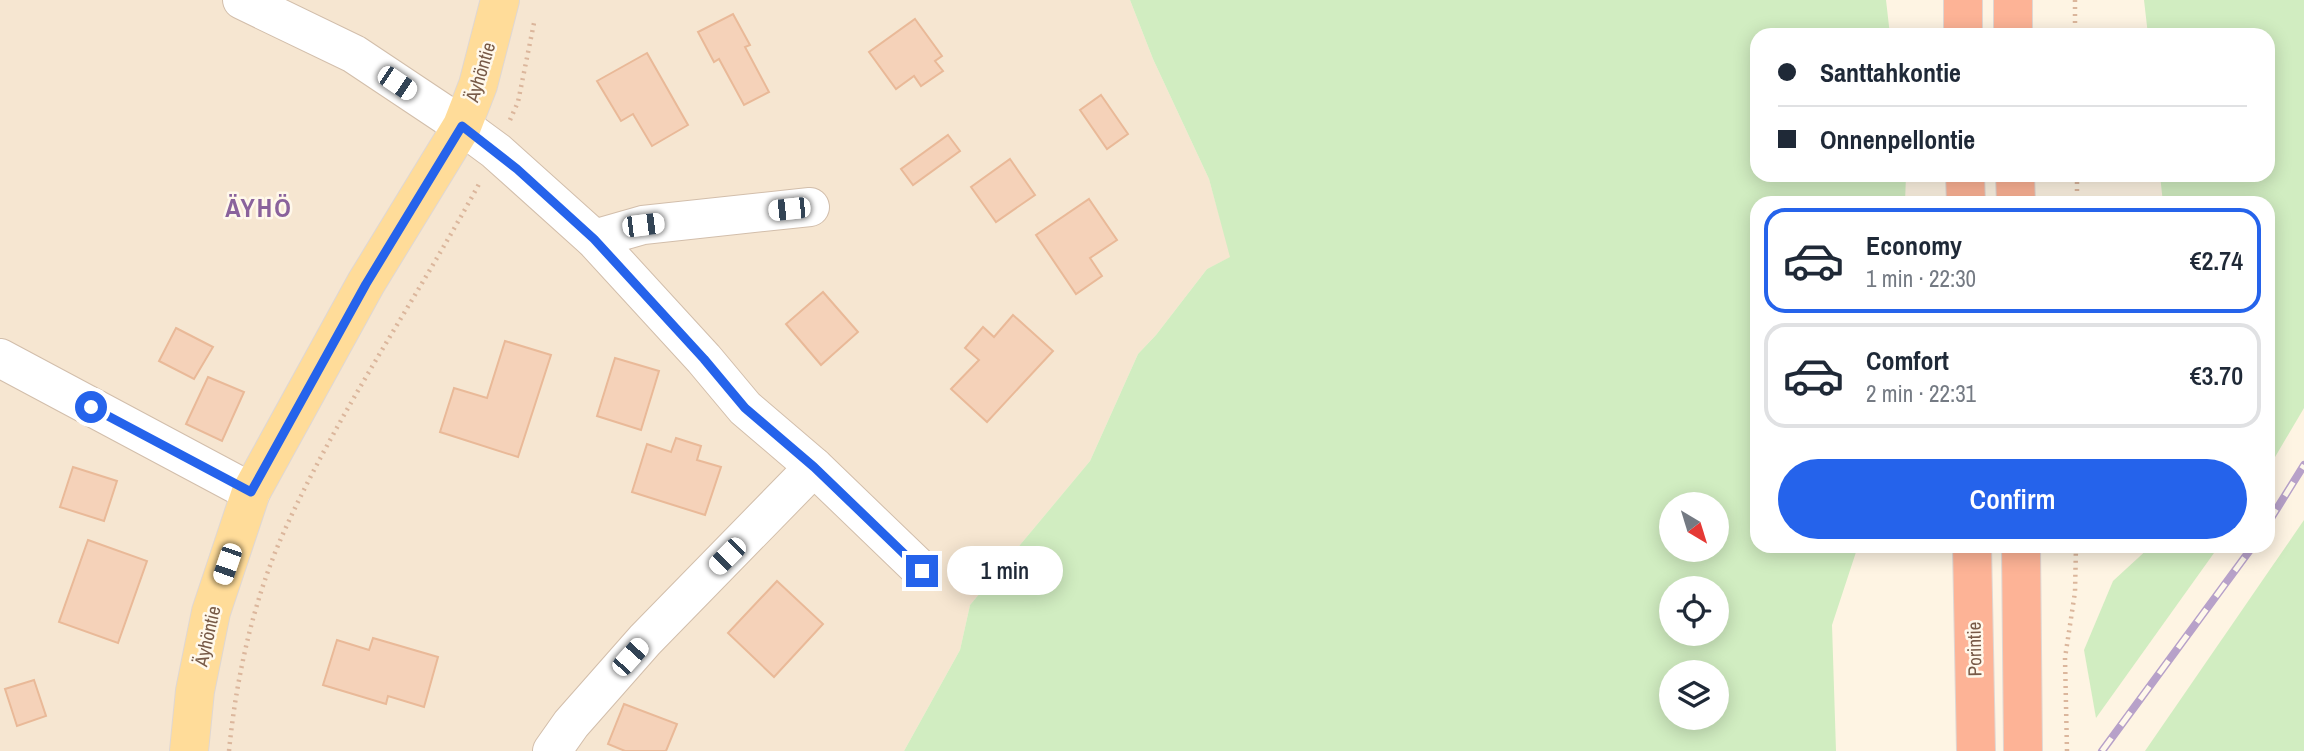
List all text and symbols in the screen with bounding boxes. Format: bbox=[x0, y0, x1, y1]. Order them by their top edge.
street label: Äyhöntie bbox=[458, 39, 501, 106]
text: Santtahkontie bbox=[1820, 55, 1961, 90]
car bbox=[374, 63, 421, 103]
text: Onnenpellontie bbox=[1820, 122, 1975, 157]
district label: ÄYHÖ bbox=[225, 190, 293, 225]
car bbox=[768, 196, 811, 222]
car bbox=[621, 212, 666, 238]
text: Economy bbox=[1866, 228, 1962, 263]
icon: car bbox=[1782, 229, 1845, 292]
text: €2.74 bbox=[2190, 243, 2243, 278]
text: 1 min · 22:30 bbox=[1866, 263, 1976, 294]
text: Comfort bbox=[1866, 343, 1949, 378]
icon: car bbox=[1782, 344, 1845, 407]
text: €3.70 bbox=[2190, 358, 2243, 393]
text: 2 min · 22:31 bbox=[1866, 378, 1976, 409]
route start bbox=[75, 391, 107, 423]
button: Confirm bbox=[1778, 459, 2247, 539]
north arrow bbox=[1659, 492, 1729, 562]
map controls bbox=[1659, 492, 1729, 730]
car bbox=[705, 534, 750, 578]
car bbox=[211, 541, 244, 587]
callout: 1 min bbox=[946, 546, 1062, 596]
route end bbox=[906, 555, 938, 587]
text: 1 min bbox=[981, 555, 1029, 586]
button: locate bbox=[1659, 576, 1729, 646]
street label: Äyhöntie bbox=[187, 603, 227, 670]
street label: Porintie bbox=[1961, 621, 1987, 677]
car bbox=[609, 634, 652, 680]
button: layers bbox=[1659, 660, 1729, 730]

